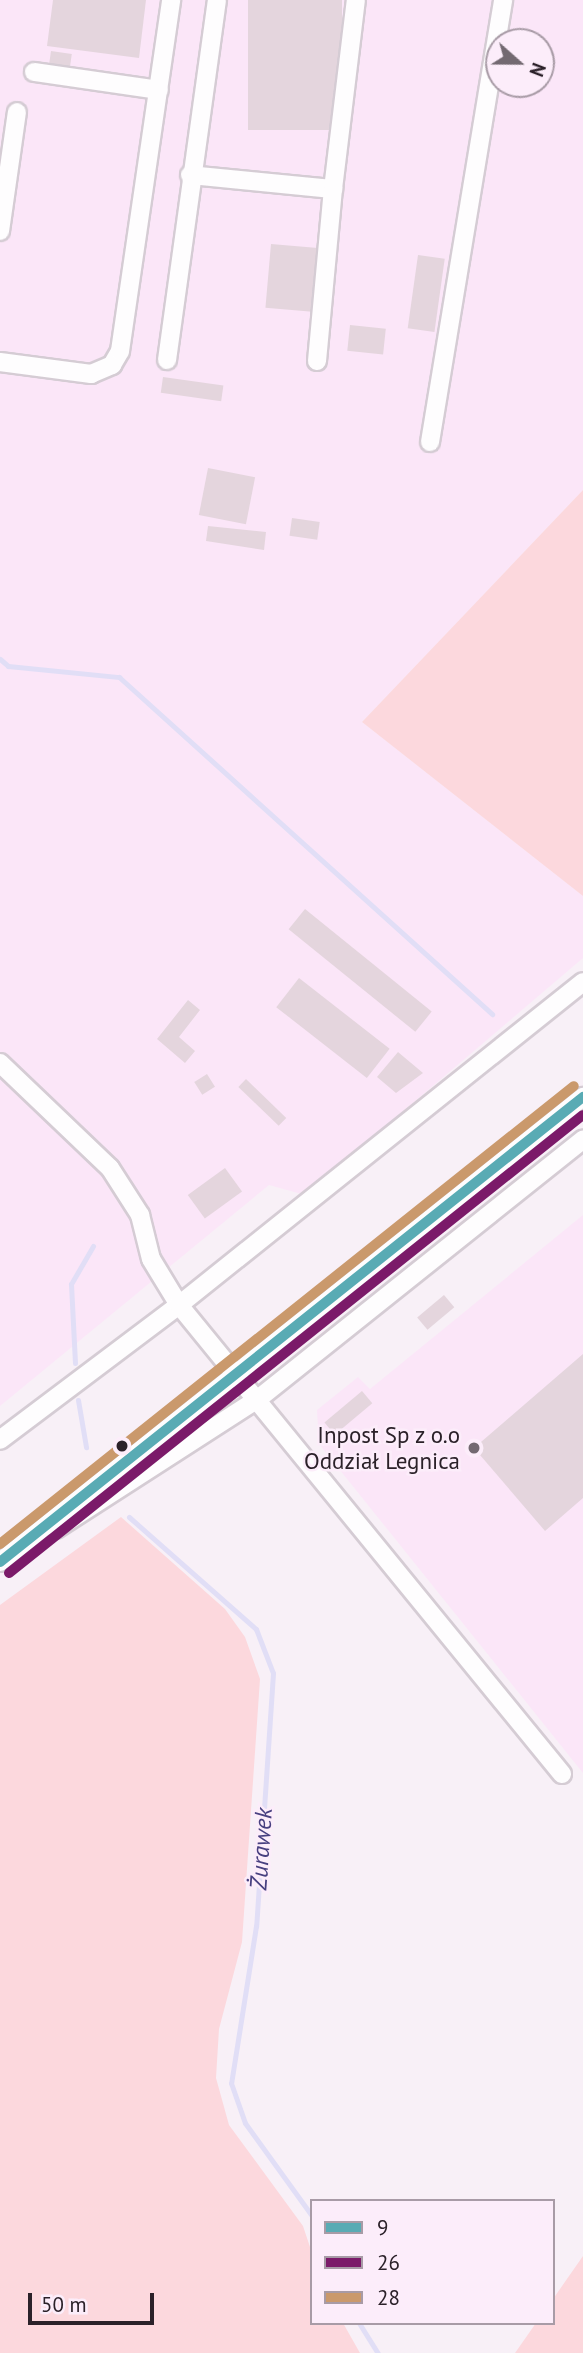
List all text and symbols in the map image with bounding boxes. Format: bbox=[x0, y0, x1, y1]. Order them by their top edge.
north arrow bbox=[485, 28, 555, 98]
text: N bbox=[524, 60, 551, 80]
place label: Inpost Sp z o.o Oddział Legnica bbox=[304, 1421, 460, 1475]
unlabelled marker bbox=[115, 1439, 129, 1453]
marker: Inpost Sp z o.o Oddział Legnica bbox=[466, 1440, 482, 1456]
water label: Żurawek bbox=[244, 1807, 278, 1891]
legend bbox=[310, 2199, 555, 2325]
text: 9 bbox=[377, 2214, 388, 2241]
text: 26 bbox=[377, 2249, 400, 2276]
scale bar bbox=[32, 2280, 158, 2324]
text: 28 bbox=[377, 2284, 400, 2311]
text: 50 m bbox=[41, 2291, 87, 2318]

